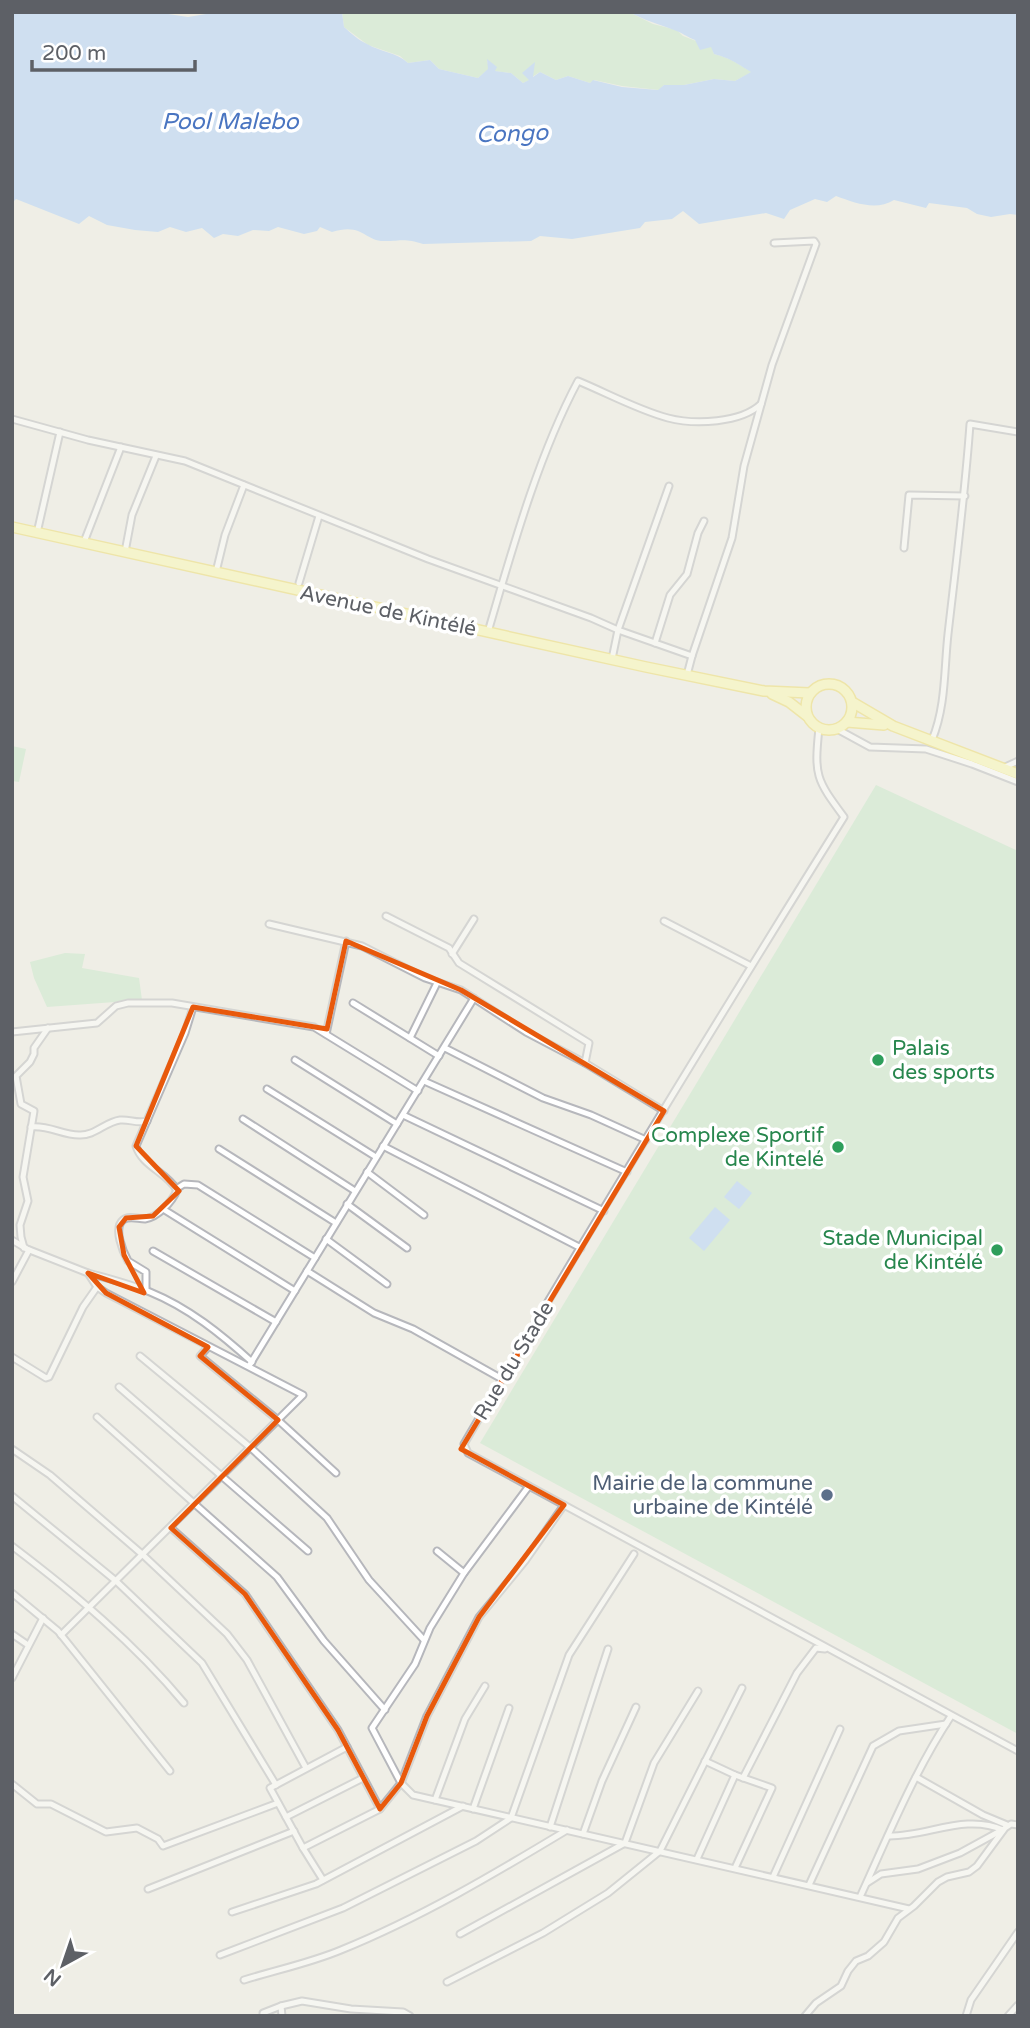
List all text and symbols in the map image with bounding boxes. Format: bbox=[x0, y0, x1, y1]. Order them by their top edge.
scale bar bbox=[32, 28, 194, 72]
text: 200 m bbox=[42, 41, 106, 66]
water label: Pool Malebo bbox=[161, 108, 300, 136]
water label: Congo bbox=[475, 119, 550, 149]
street label: Avenue de Kintélé bbox=[297, 580, 479, 642]
place label: Palais des sports bbox=[892, 1036, 995, 1085]
marker: Palais des sports bbox=[870, 1052, 886, 1068]
place label: Complexe Sportif de Kintelé bbox=[651, 1123, 824, 1172]
marker: Complexe Sportif de Kintelé bbox=[830, 1139, 846, 1155]
place label: Stade Municipal de Kintélé bbox=[823, 1226, 983, 1275]
marker: Stade Municipal de Kintélé bbox=[989, 1242, 1005, 1258]
street label: Rue du Stade bbox=[469, 1297, 559, 1425]
place label: Mairie de la commune urbaine de Kintélé bbox=[592, 1471, 813, 1520]
marker: Mairie de la commune urbaine de Kintélé bbox=[819, 1487, 835, 1503]
north arrow bbox=[28, 1930, 98, 2000]
text: N bbox=[40, 1964, 66, 1991]

